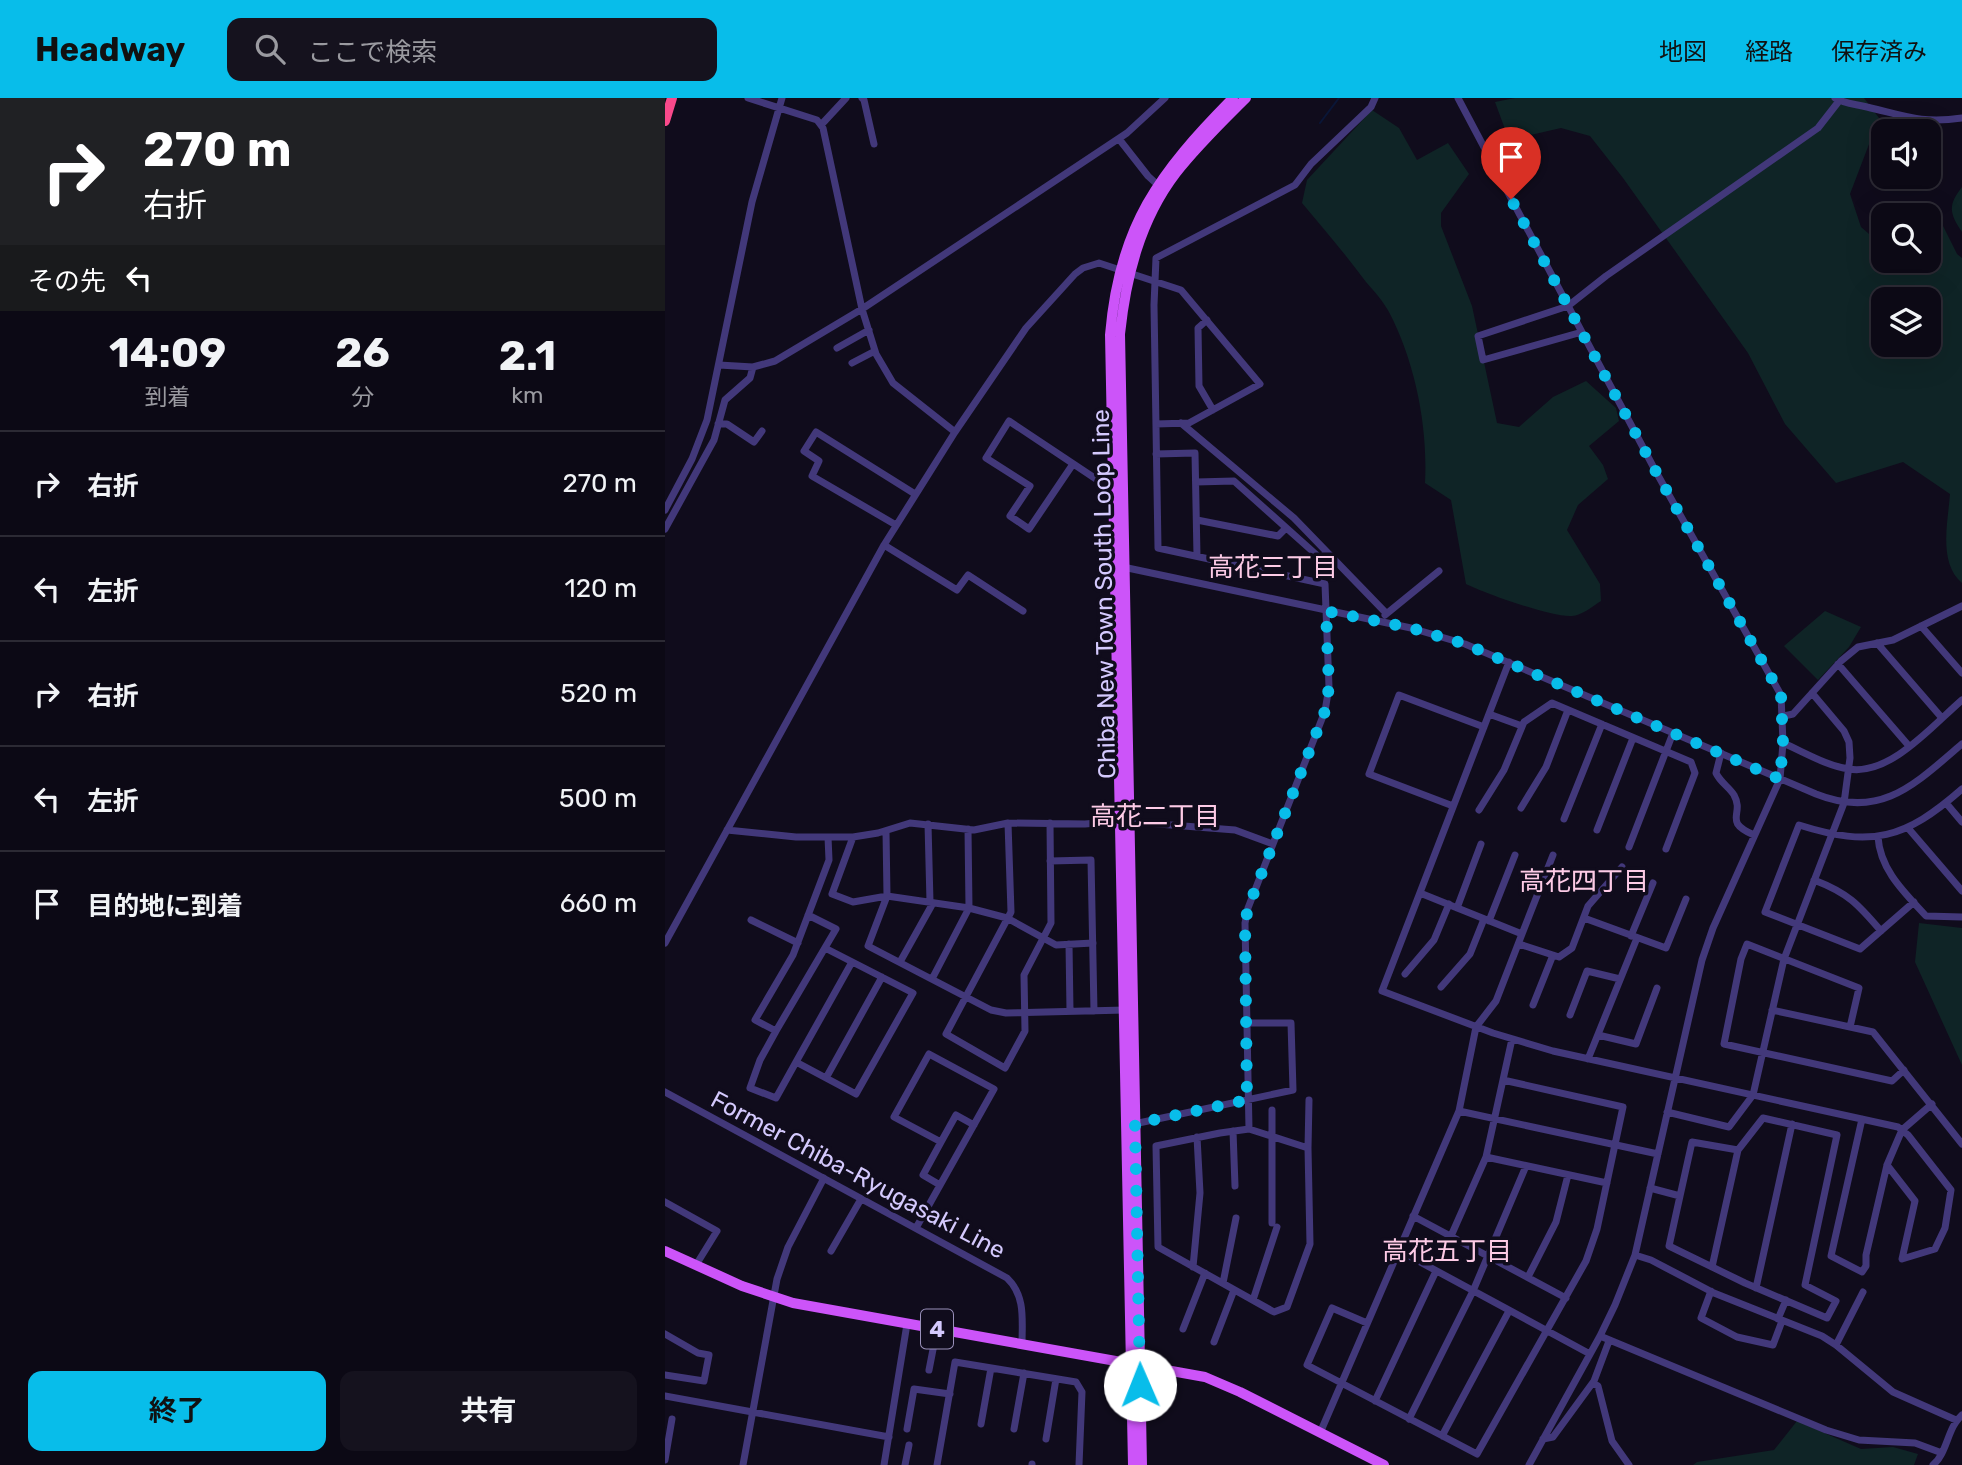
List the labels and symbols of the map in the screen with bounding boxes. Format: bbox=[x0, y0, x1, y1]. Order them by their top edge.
pin bbox=[1481, 127, 1541, 199]
street label: Chiba New Town South Loop Line bbox=[1087, 409, 1121, 779]
district label: 高花三丁目 bbox=[1208, 552, 1338, 583]
district label: 高花二丁目 bbox=[1090, 801, 1220, 832]
district label: 高花四丁目 bbox=[1519, 866, 1649, 897]
street label: Former Chiba-Ryugasaki Line bbox=[706, 1085, 1010, 1265]
district label: 高花五丁目 bbox=[1382, 1236, 1512, 1267]
road number: 4 bbox=[921, 1310, 953, 1348]
position arrow bbox=[1103, 1348, 1177, 1422]

